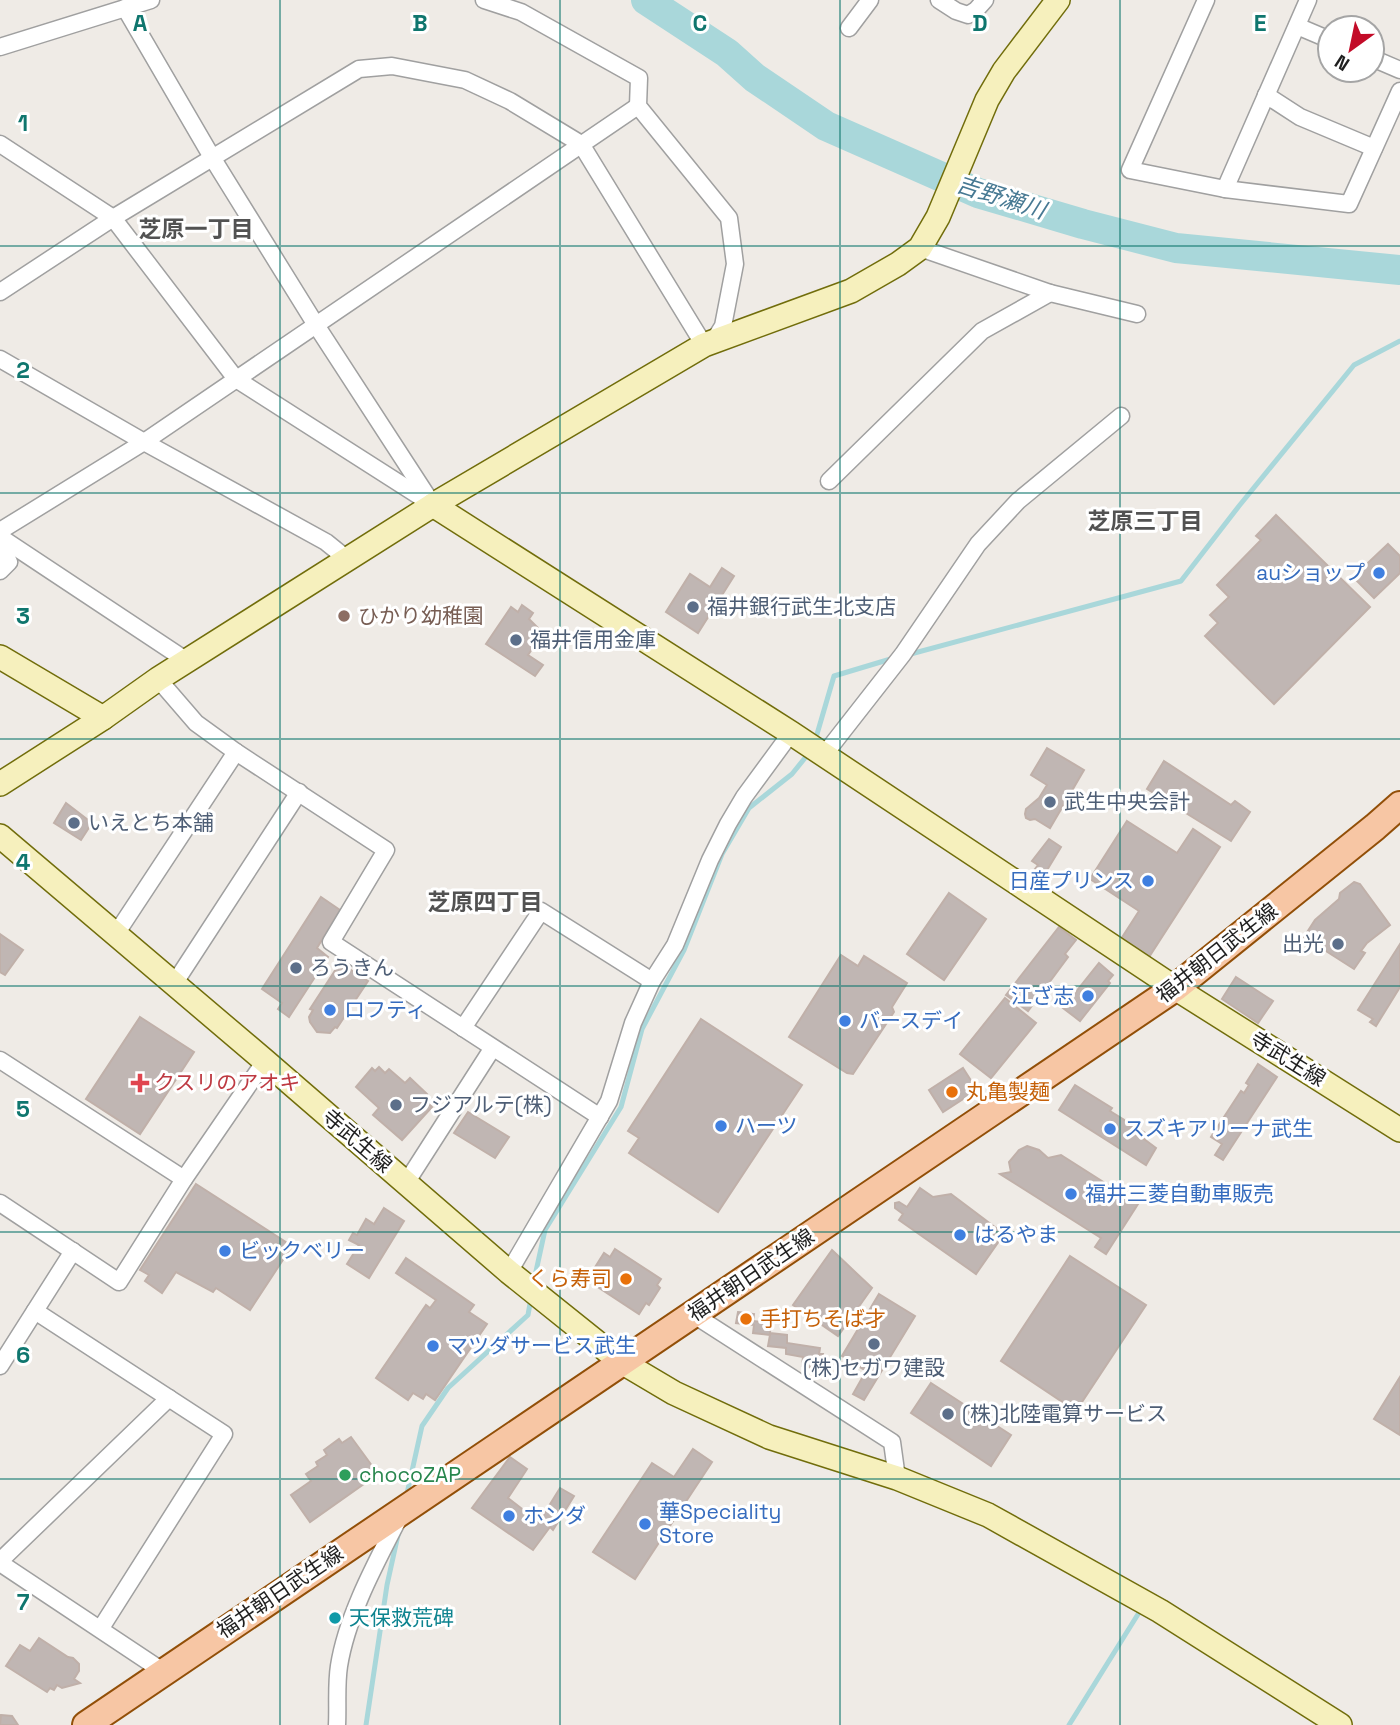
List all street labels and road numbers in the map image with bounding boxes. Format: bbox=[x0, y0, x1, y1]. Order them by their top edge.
street label: 福井朝日武生線 bbox=[1150, 897, 1283, 1008]
street label: 寺武生線 bbox=[1245, 1025, 1331, 1092]
street label: 寺武生線 bbox=[317, 1103, 398, 1178]
street label: 福井朝日武生線 bbox=[682, 1222, 819, 1327]
street label: 福井朝日武生線 bbox=[211, 1539, 348, 1644]

